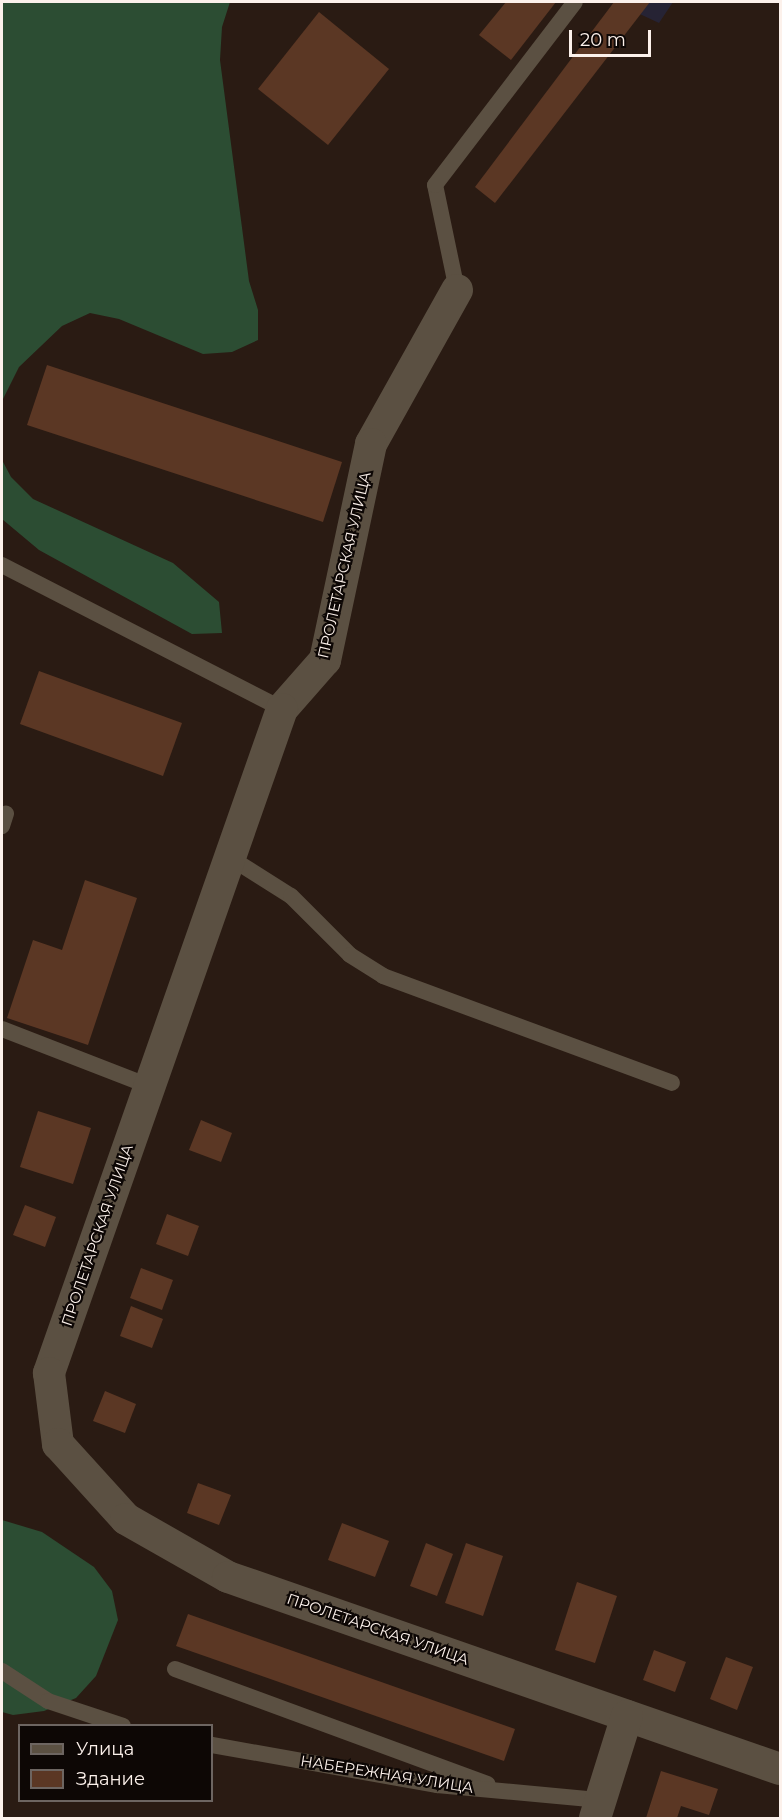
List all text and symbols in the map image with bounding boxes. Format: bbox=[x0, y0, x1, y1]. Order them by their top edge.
scale bar bbox=[572, 18, 654, 56]
text: 20 m bbox=[580, 29, 626, 51]
street label: ПРОЛЕТАРСКАЯ УЛИЦА bbox=[314, 470, 374, 660]
street label: ПРОЛЕТАРСКАЯ УЛИЦА bbox=[57, 1142, 137, 1328]
street label: ПРОЛЕТАРСКАЯ УЛИЦА bbox=[285, 1589, 471, 1669]
legend bbox=[18, 1724, 213, 1802]
text: Улица bbox=[76, 1738, 134, 1760]
street label: НАБЕРЕЖНАЯ УЛИЦА bbox=[299, 1751, 475, 1797]
text: Здание bbox=[76, 1768, 145, 1790]

